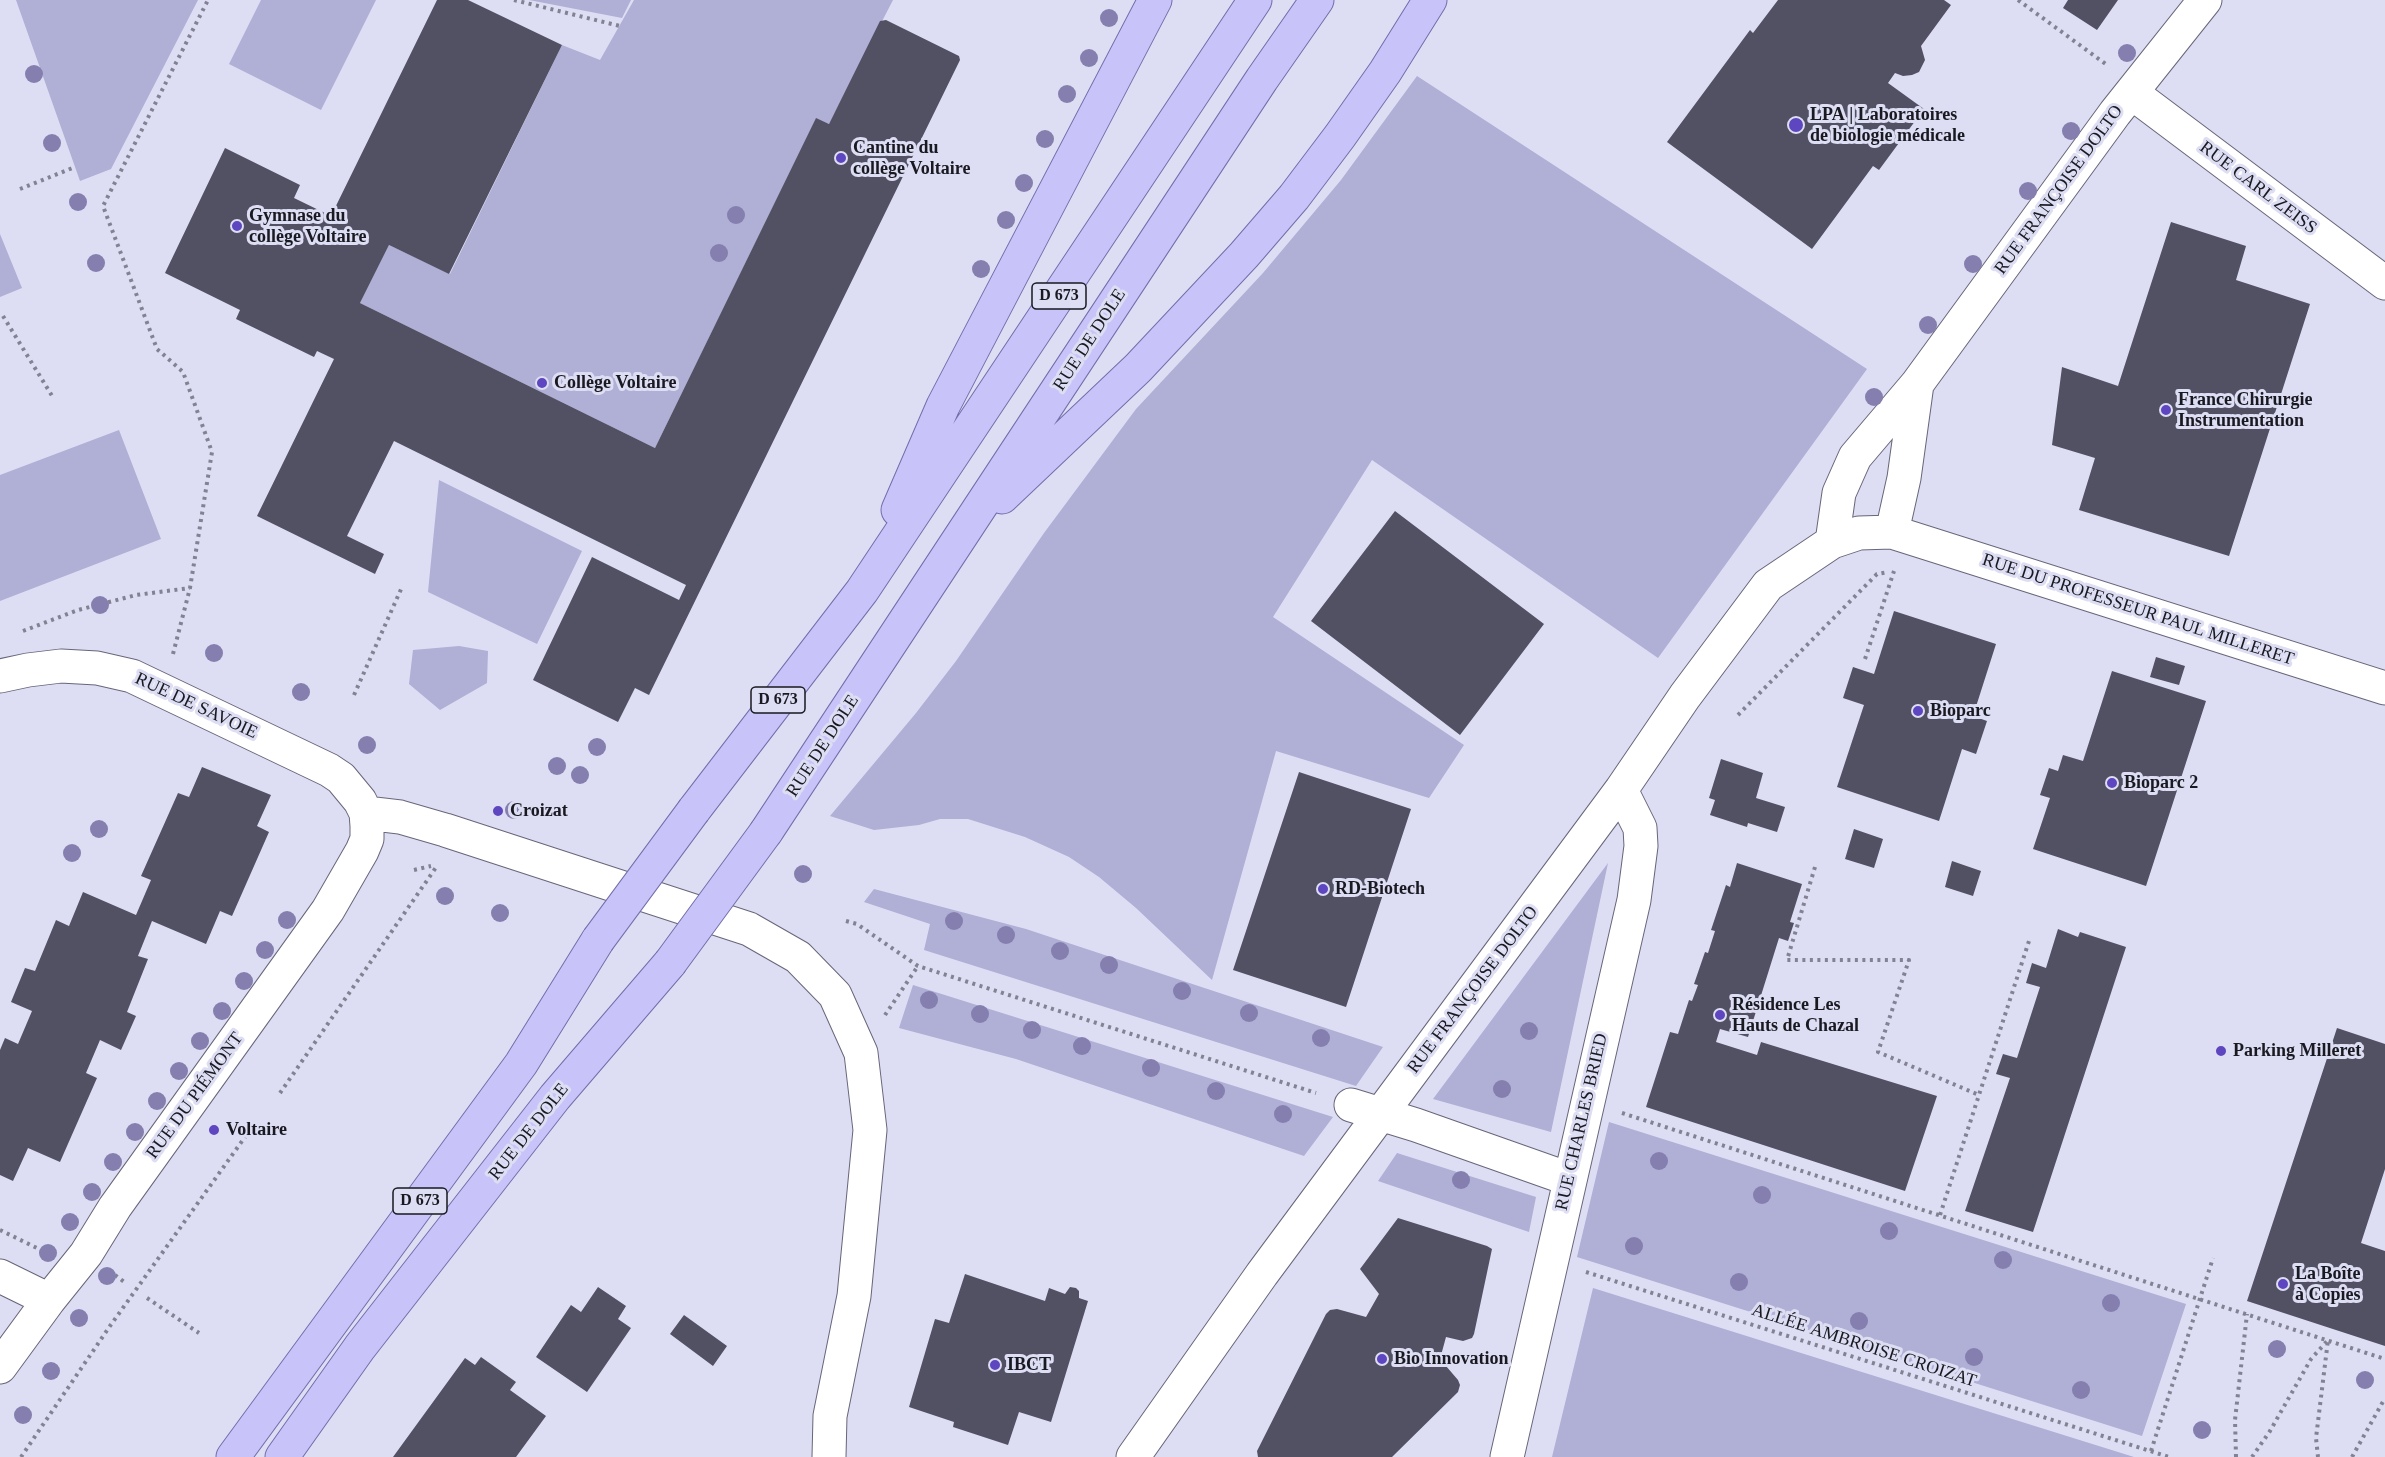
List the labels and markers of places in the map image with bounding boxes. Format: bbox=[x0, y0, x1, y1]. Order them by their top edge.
place label: LPA | Laboratoires de biologie médicale bbox=[1810, 104, 1965, 146]
marker: LPA | Laboratoires de biologie médicale bbox=[1787, 116, 1805, 134]
place label: Cantine du collège Voltaire bbox=[853, 137, 970, 180]
marker: Cantine du collège Voltaire bbox=[834, 151, 848, 165]
place label: Gymnase du collège Voltaire bbox=[249, 205, 366, 248]
marker: Gymnase du collège Voltaire bbox=[230, 219, 244, 233]
place label: Collège Voltaire bbox=[554, 372, 676, 394]
marker: Collège Voltaire bbox=[535, 376, 549, 390]
place label: France Chirurgie Instrumentation bbox=[2178, 389, 2312, 432]
marker: France Chirurgie Instrumentation bbox=[2159, 403, 2173, 417]
place label: Bioparc bbox=[1930, 700, 1991, 722]
marker: Bioparc bbox=[1911, 704, 1925, 718]
place label: Bioparc 2 bbox=[2124, 772, 2198, 794]
marker: Bioparc 2 bbox=[2105, 776, 2119, 790]
place label: Croizat bbox=[510, 800, 568, 822]
marker: Croizat bbox=[491, 804, 505, 818]
place label: RD-Biotech bbox=[1335, 878, 1425, 900]
marker: RD-Biotech bbox=[1316, 882, 1330, 896]
place label: Résidence Les Hauts de Chazal bbox=[1732, 994, 1859, 1036]
marker: Résidence Les Hauts de Chazal bbox=[1713, 1008, 1727, 1022]
place label: Parking Milleret bbox=[2233, 1040, 2361, 1062]
marker: Parking Milleret bbox=[2214, 1044, 2228, 1058]
place label: Voltaire bbox=[226, 1119, 287, 1141]
marker: Voltaire bbox=[207, 1123, 221, 1137]
place label: La Boîte à Copies bbox=[2295, 1263, 2361, 1306]
marker: La Boîte à Copies bbox=[2276, 1277, 2290, 1291]
place label: Bio Innovation bbox=[1394, 1348, 1509, 1370]
marker: Bio Innovation bbox=[1375, 1352, 1389, 1366]
place label: IBCT bbox=[1007, 1354, 1051, 1376]
marker: IBCT bbox=[988, 1358, 1002, 1372]

